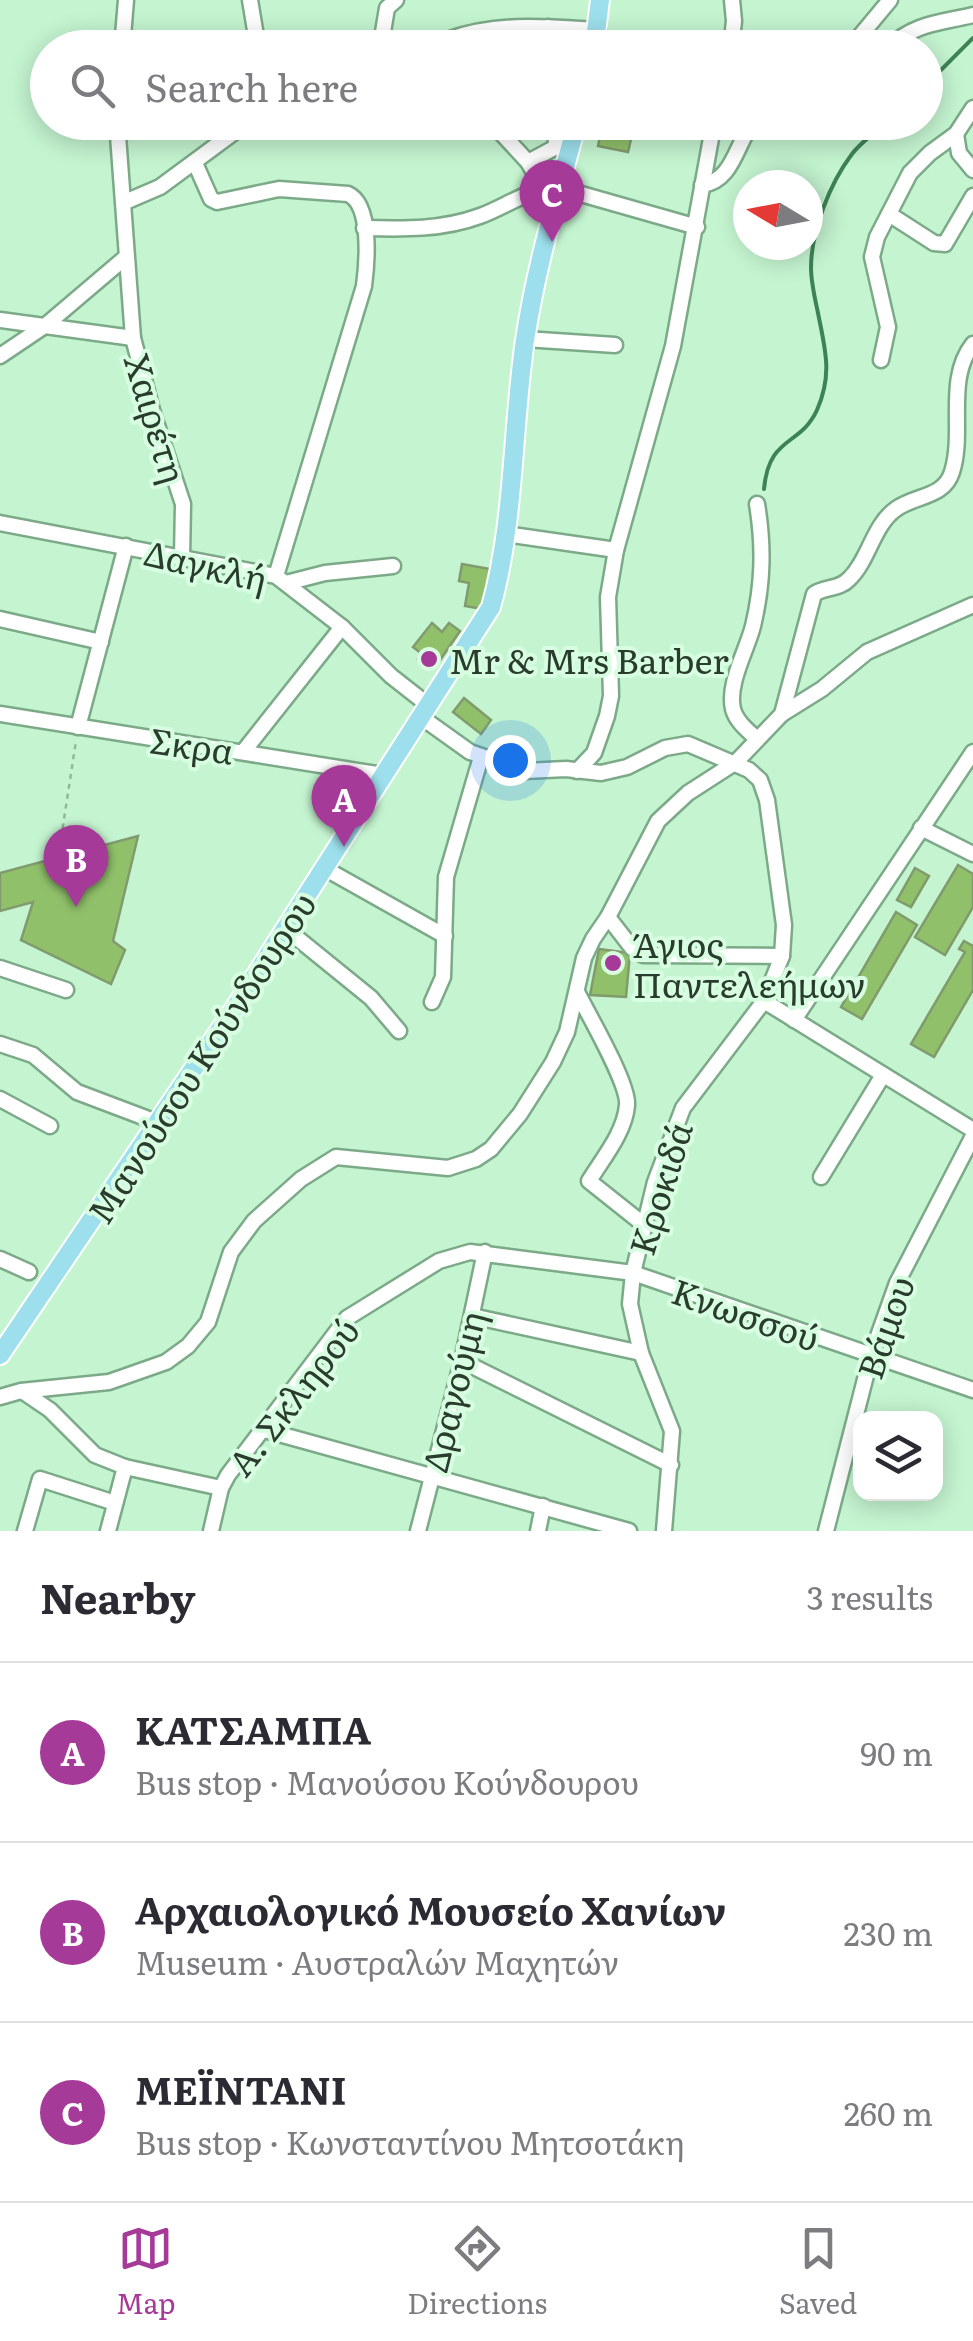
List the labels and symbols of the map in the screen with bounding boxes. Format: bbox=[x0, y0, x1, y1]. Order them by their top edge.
pin: C bbox=[520, 160, 584, 242]
north arrow bbox=[733, 170, 823, 260]
street label: Χαιρέτη bbox=[113, 347, 201, 489]
street label: Δαγκλή bbox=[140, 525, 272, 603]
place label: Mr & Mrs Barber bbox=[449, 633, 729, 685]
marker: Mr & Mrs Barber bbox=[418, 648, 440, 670]
street label: Σκρα bbox=[147, 712, 237, 776]
your location bbox=[485, 735, 536, 786]
pin: A bbox=[312, 764, 376, 847]
pin: B bbox=[44, 824, 108, 907]
street label: Μανούσου Κούνδουρου bbox=[73, 881, 327, 1233]
place label: Άγιος Παντελεήμων bbox=[633, 917, 865, 1009]
marker: Άγιος Παντελεήμων bbox=[602, 952, 624, 974]
street label: Κροκιδά bbox=[614, 1115, 704, 1261]
street label: Κνωσσού bbox=[665, 1264, 827, 1362]
street label: Βάμου bbox=[842, 1269, 926, 1385]
street label: Δραγούμη bbox=[407, 1305, 497, 1477]
street label: Α. Σκληρού bbox=[214, 1306, 370, 1486]

